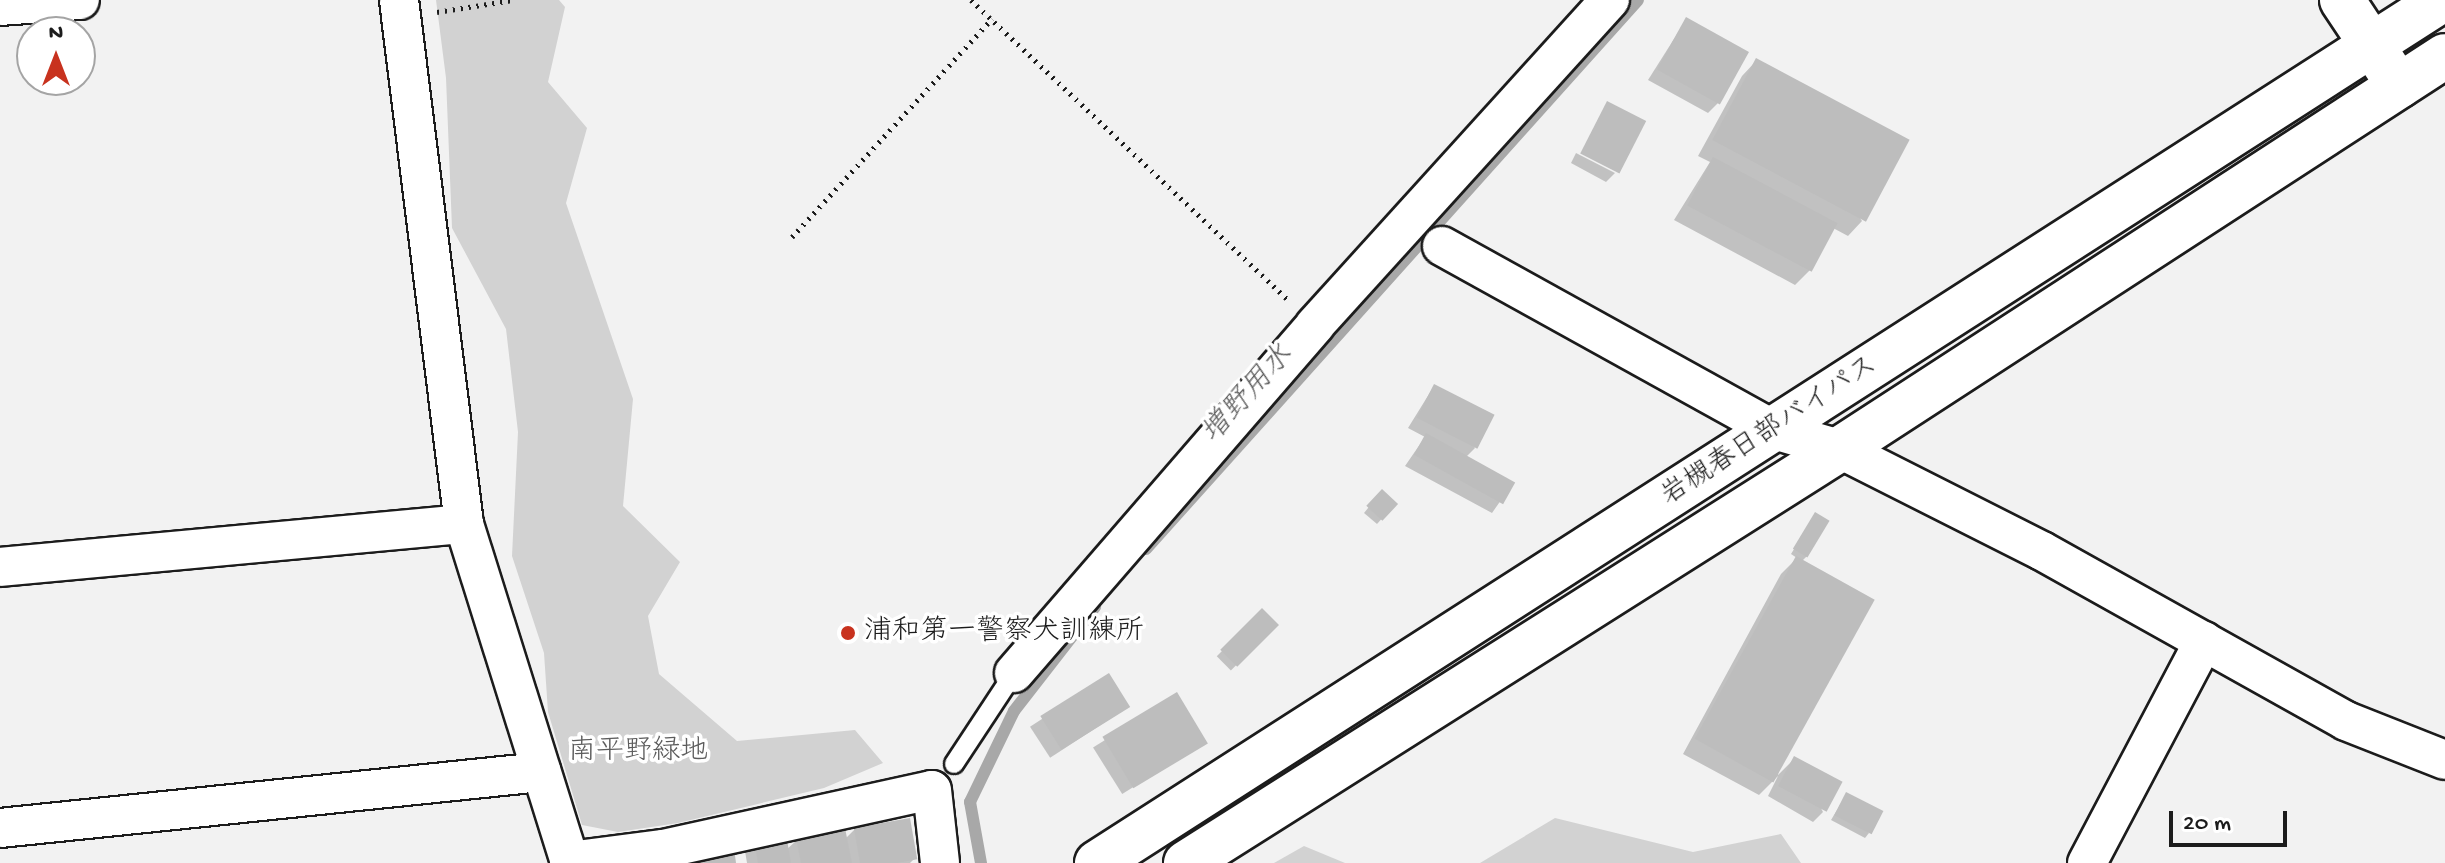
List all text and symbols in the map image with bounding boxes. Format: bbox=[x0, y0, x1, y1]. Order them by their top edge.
north arrow bbox=[16, 16, 96, 96]
text: N bbox=[49, 21, 63, 47]
water label: 増野用水 bbox=[1195, 339, 1303, 453]
street label: 岩槻春日部バイパス bbox=[1655, 349, 1885, 515]
place label: 浦和第一警察犬訓練所 bbox=[864, 616, 1144, 650]
marker: 浦和第一警察犬訓練所 bbox=[839, 624, 857, 642]
park label: 南平野緑地 bbox=[568, 736, 708, 770]
scale bar bbox=[2173, 795, 2291, 845]
text: 20 m bbox=[2183, 810, 2231, 839]

